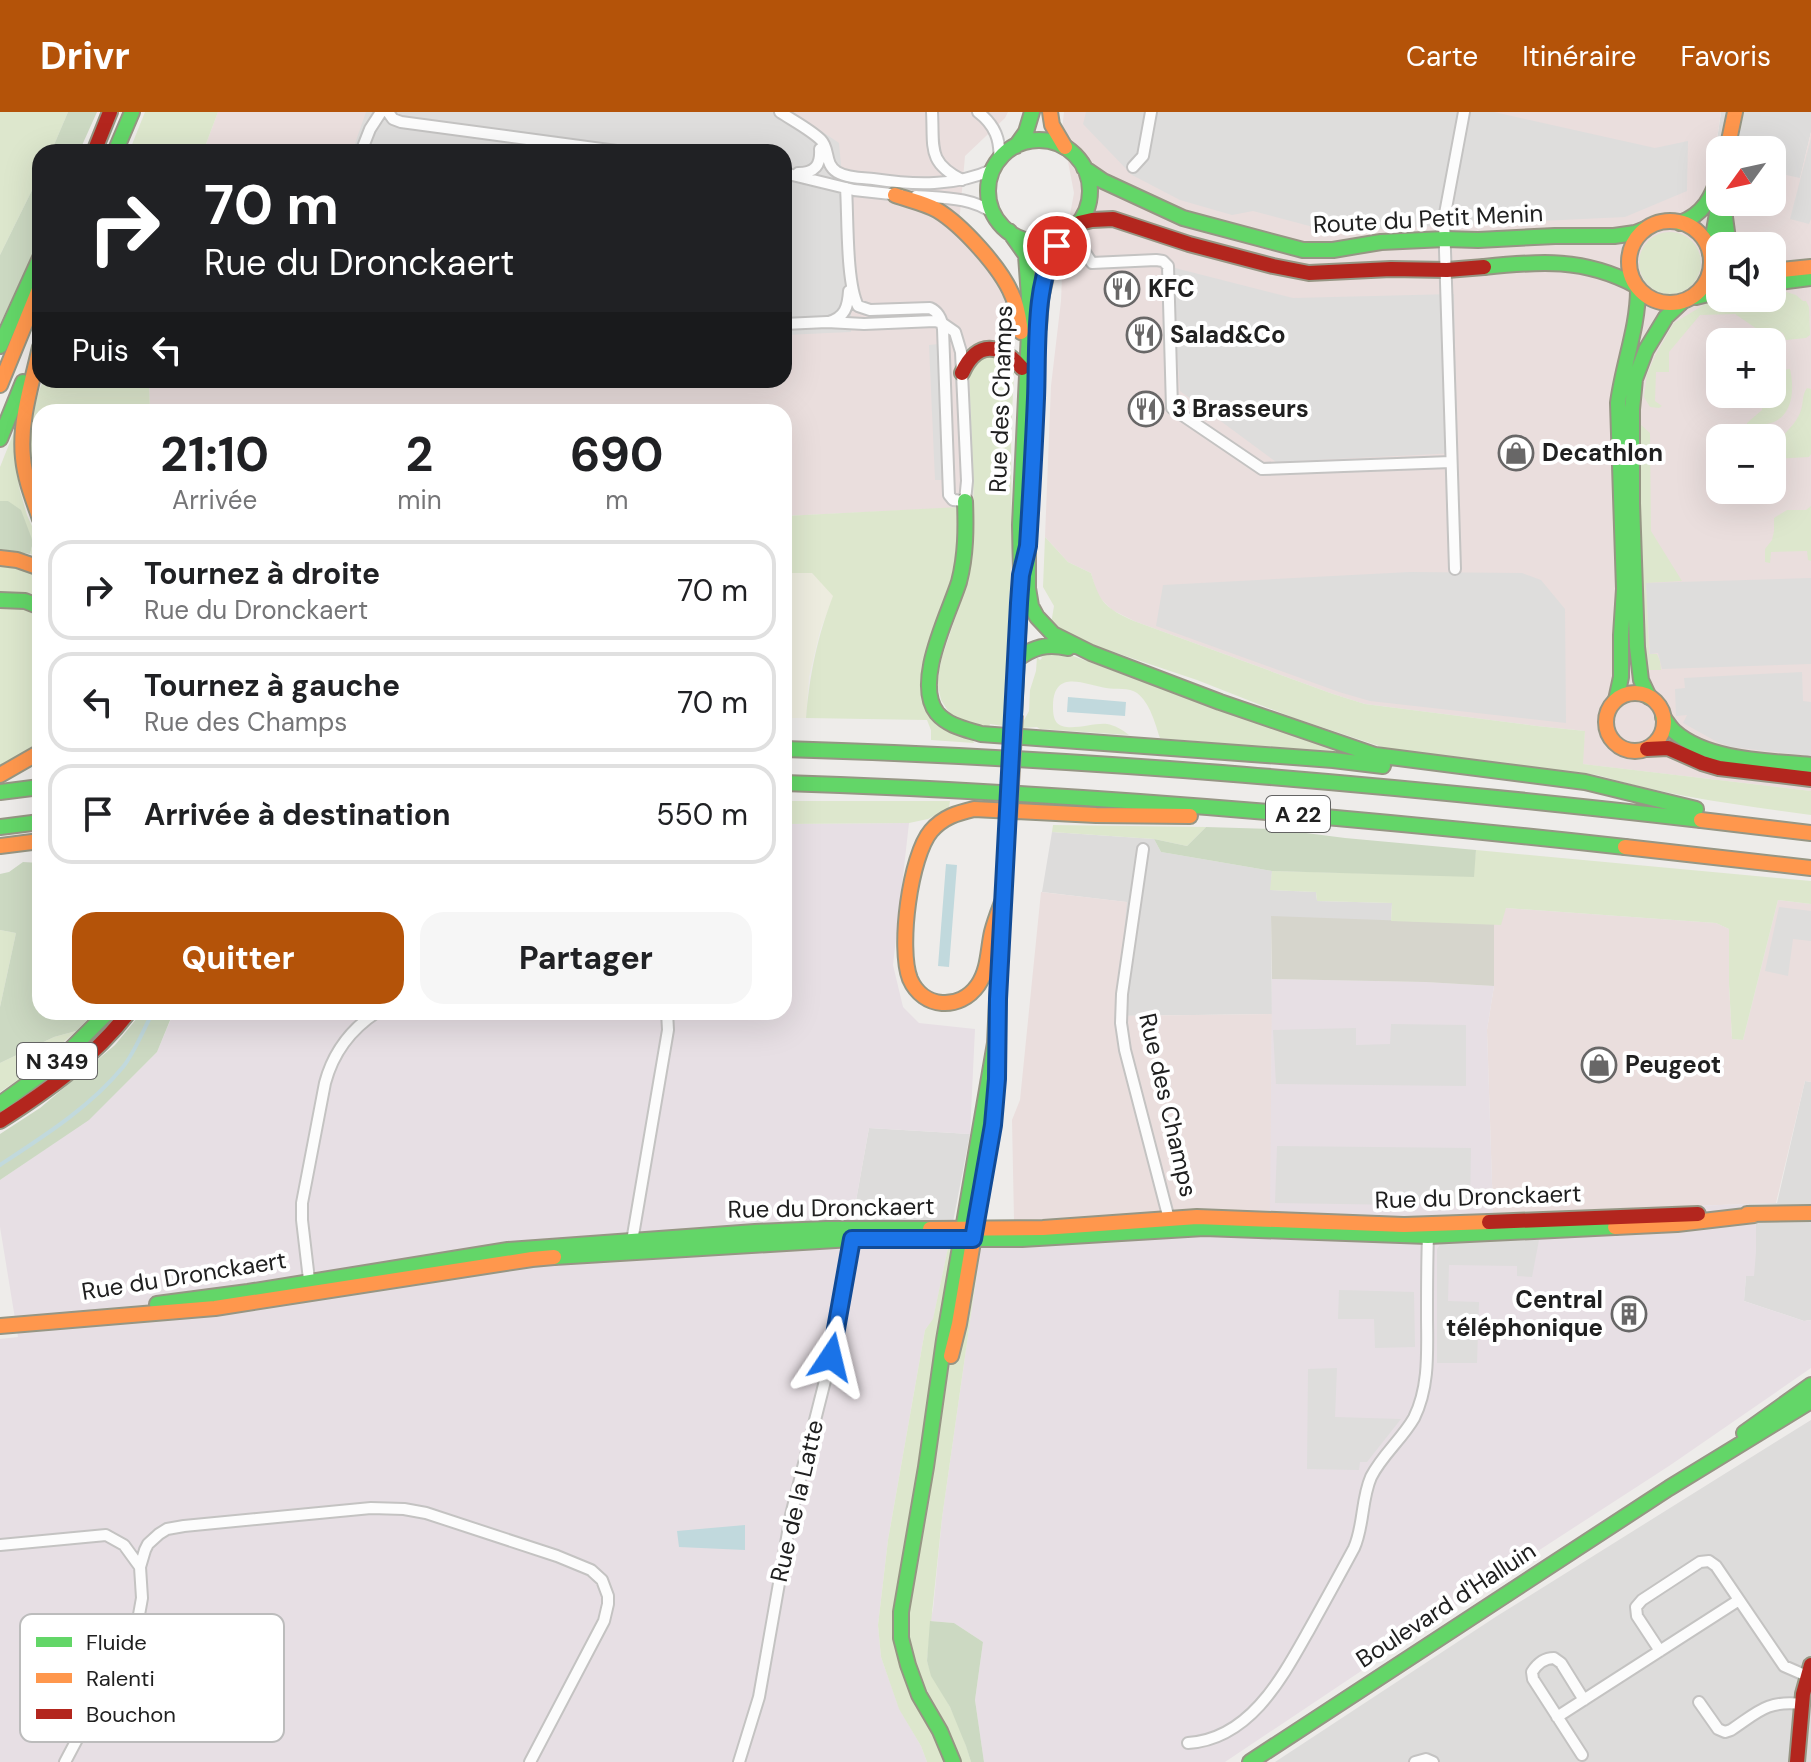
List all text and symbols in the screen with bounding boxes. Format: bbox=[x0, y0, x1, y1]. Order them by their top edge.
text: Drivr bbox=[40, 31, 130, 81]
text: Carte bbox=[1406, 38, 1478, 75]
text: Itinéraire bbox=[1522, 38, 1636, 75]
text: Favoris bbox=[1680, 38, 1771, 75]
north arrow bbox=[1706, 136, 1786, 216]
map controls bbox=[1706, 136, 1786, 504]
text: 70 m bbox=[204, 168, 339, 241]
icon: right bbox=[72, 176, 176, 280]
street label: Route du Petit Menin bbox=[1312, 197, 1544, 240]
pin bbox=[1023, 212, 1091, 280]
icon: arrive bbox=[1035, 224, 1079, 268]
button: sound bbox=[1706, 232, 1786, 312]
text: Rue du Dronckaert bbox=[204, 239, 514, 286]
restaurant icon: KFC bbox=[1103, 270, 1141, 308]
place label: KFC bbox=[1148, 273, 1195, 304]
street label: Rue des Champs bbox=[982, 305, 1019, 493]
restaurant icon: Salad&Co bbox=[1125, 316, 1163, 354]
place label: Salad&Co bbox=[1170, 319, 1286, 350]
icon: left bbox=[145, 328, 189, 372]
button: + bbox=[1706, 328, 1786, 408]
text: Puis bbox=[72, 331, 129, 370]
restaurant icon: 3 Brasseurs bbox=[1127, 390, 1165, 428]
place label: 3 Brasseurs bbox=[1172, 393, 1309, 424]
text: 21:10 bbox=[160, 423, 269, 486]
text: 2 bbox=[406, 423, 433, 486]
text: 690 bbox=[570, 423, 664, 486]
button: − bbox=[1706, 424, 1786, 504]
shop icon: Decathlon bbox=[1497, 434, 1535, 472]
place label: Decathlon bbox=[1542, 437, 1663, 468]
text: Arrivée bbox=[172, 483, 257, 517]
text: min bbox=[397, 483, 442, 517]
text: m bbox=[605, 483, 628, 517]
text: Tournez à droite bbox=[144, 554, 380, 593]
icon: right bbox=[76, 568, 120, 612]
text: 70 m bbox=[677, 571, 748, 610]
text: Rue du Dronckaert bbox=[144, 593, 368, 627]
text: Tournez à gauche bbox=[144, 666, 400, 705]
icon: left bbox=[76, 680, 120, 724]
text: 70 m bbox=[677, 683, 748, 722]
text: Rue des Champs bbox=[144, 705, 347, 739]
icon: arrive bbox=[76, 792, 120, 836]
text: Arrivée à destination bbox=[144, 795, 450, 834]
text: 550 m bbox=[656, 795, 748, 834]
road number: A 22 bbox=[1266, 796, 1330, 832]
button: Quitter bbox=[72, 912, 404, 1004]
button: Partager bbox=[420, 912, 752, 1004]
street label: Rue des Champs bbox=[1132, 1010, 1205, 1200]
road number: N 349 bbox=[17, 1043, 97, 1079]
shop icon: Peugeot bbox=[1580, 1046, 1618, 1084]
place label: Peugeot bbox=[1625, 1049, 1721, 1080]
street label: Rue du Dronckaert bbox=[1374, 1177, 1582, 1216]
street label: Rue du Dronckaert bbox=[727, 1190, 935, 1225]
street label: Rue du Dronckaert bbox=[79, 1244, 289, 1307]
place label: Central téléphonique bbox=[1446, 1284, 1603, 1343]
building icon: Central téléphonique bbox=[1610, 1295, 1648, 1333]
position arrow bbox=[789, 1315, 873, 1399]
street label: Rue de la Latte bbox=[763, 1417, 830, 1585]
street label: Boulevard d'Halluin bbox=[1350, 1535, 1541, 1674]
legend bbox=[20, 1614, 284, 1742]
text: Fluide bbox=[86, 1628, 147, 1657]
text: Ralenti bbox=[86, 1664, 155, 1693]
text: Bouchon bbox=[86, 1700, 176, 1729]

